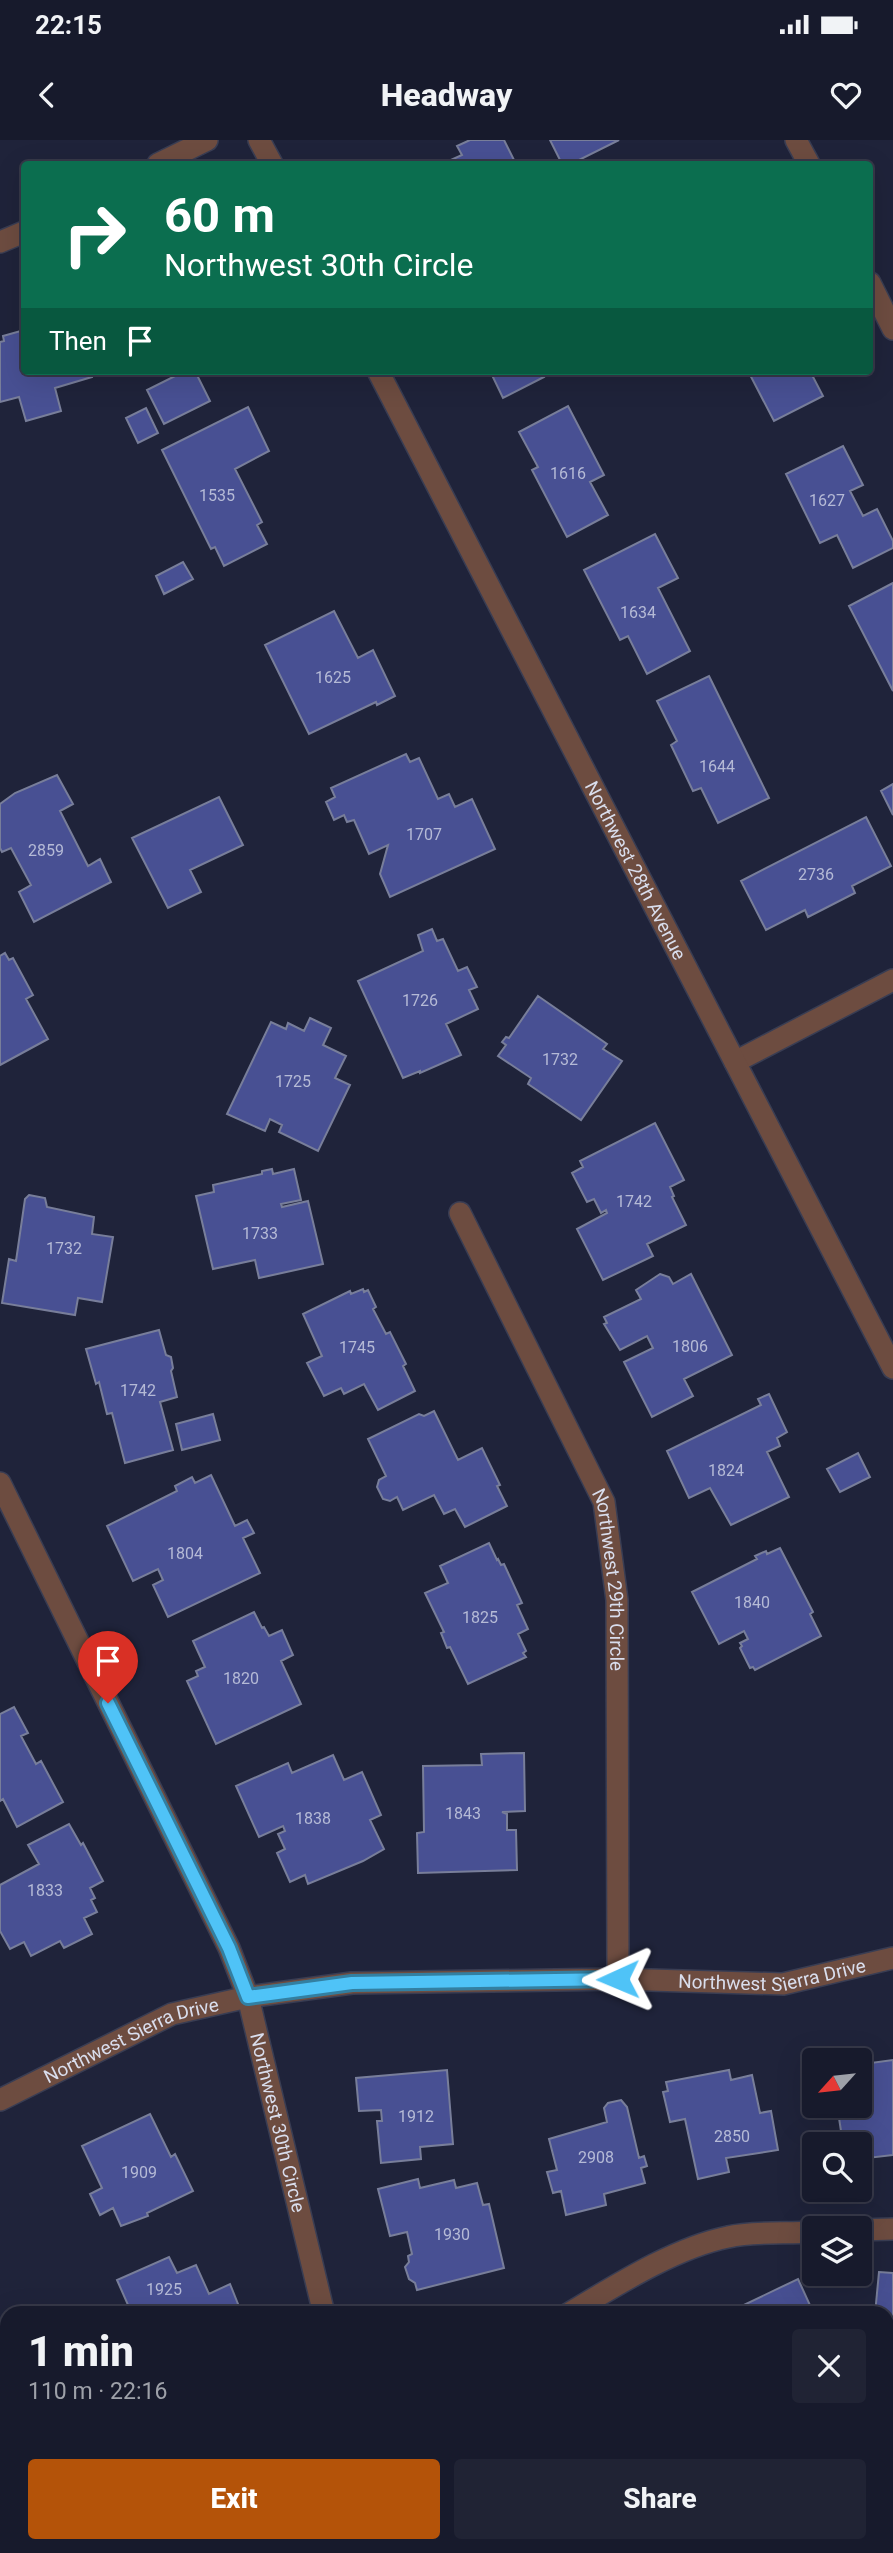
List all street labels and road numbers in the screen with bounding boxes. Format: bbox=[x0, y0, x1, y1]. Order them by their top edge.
street label: Northwest 28th Avenue bbox=[580, 777, 692, 964]
street label: Northwest 29th Circle bbox=[588, 1485, 629, 1671]
street label: Northwest Sierra Drive bbox=[678, 1953, 868, 1995]
street label: Northwest Sierra Drive bbox=[40, 1992, 221, 2088]
street label: Northwest 30th Circle bbox=[245, 2031, 311, 2215]

